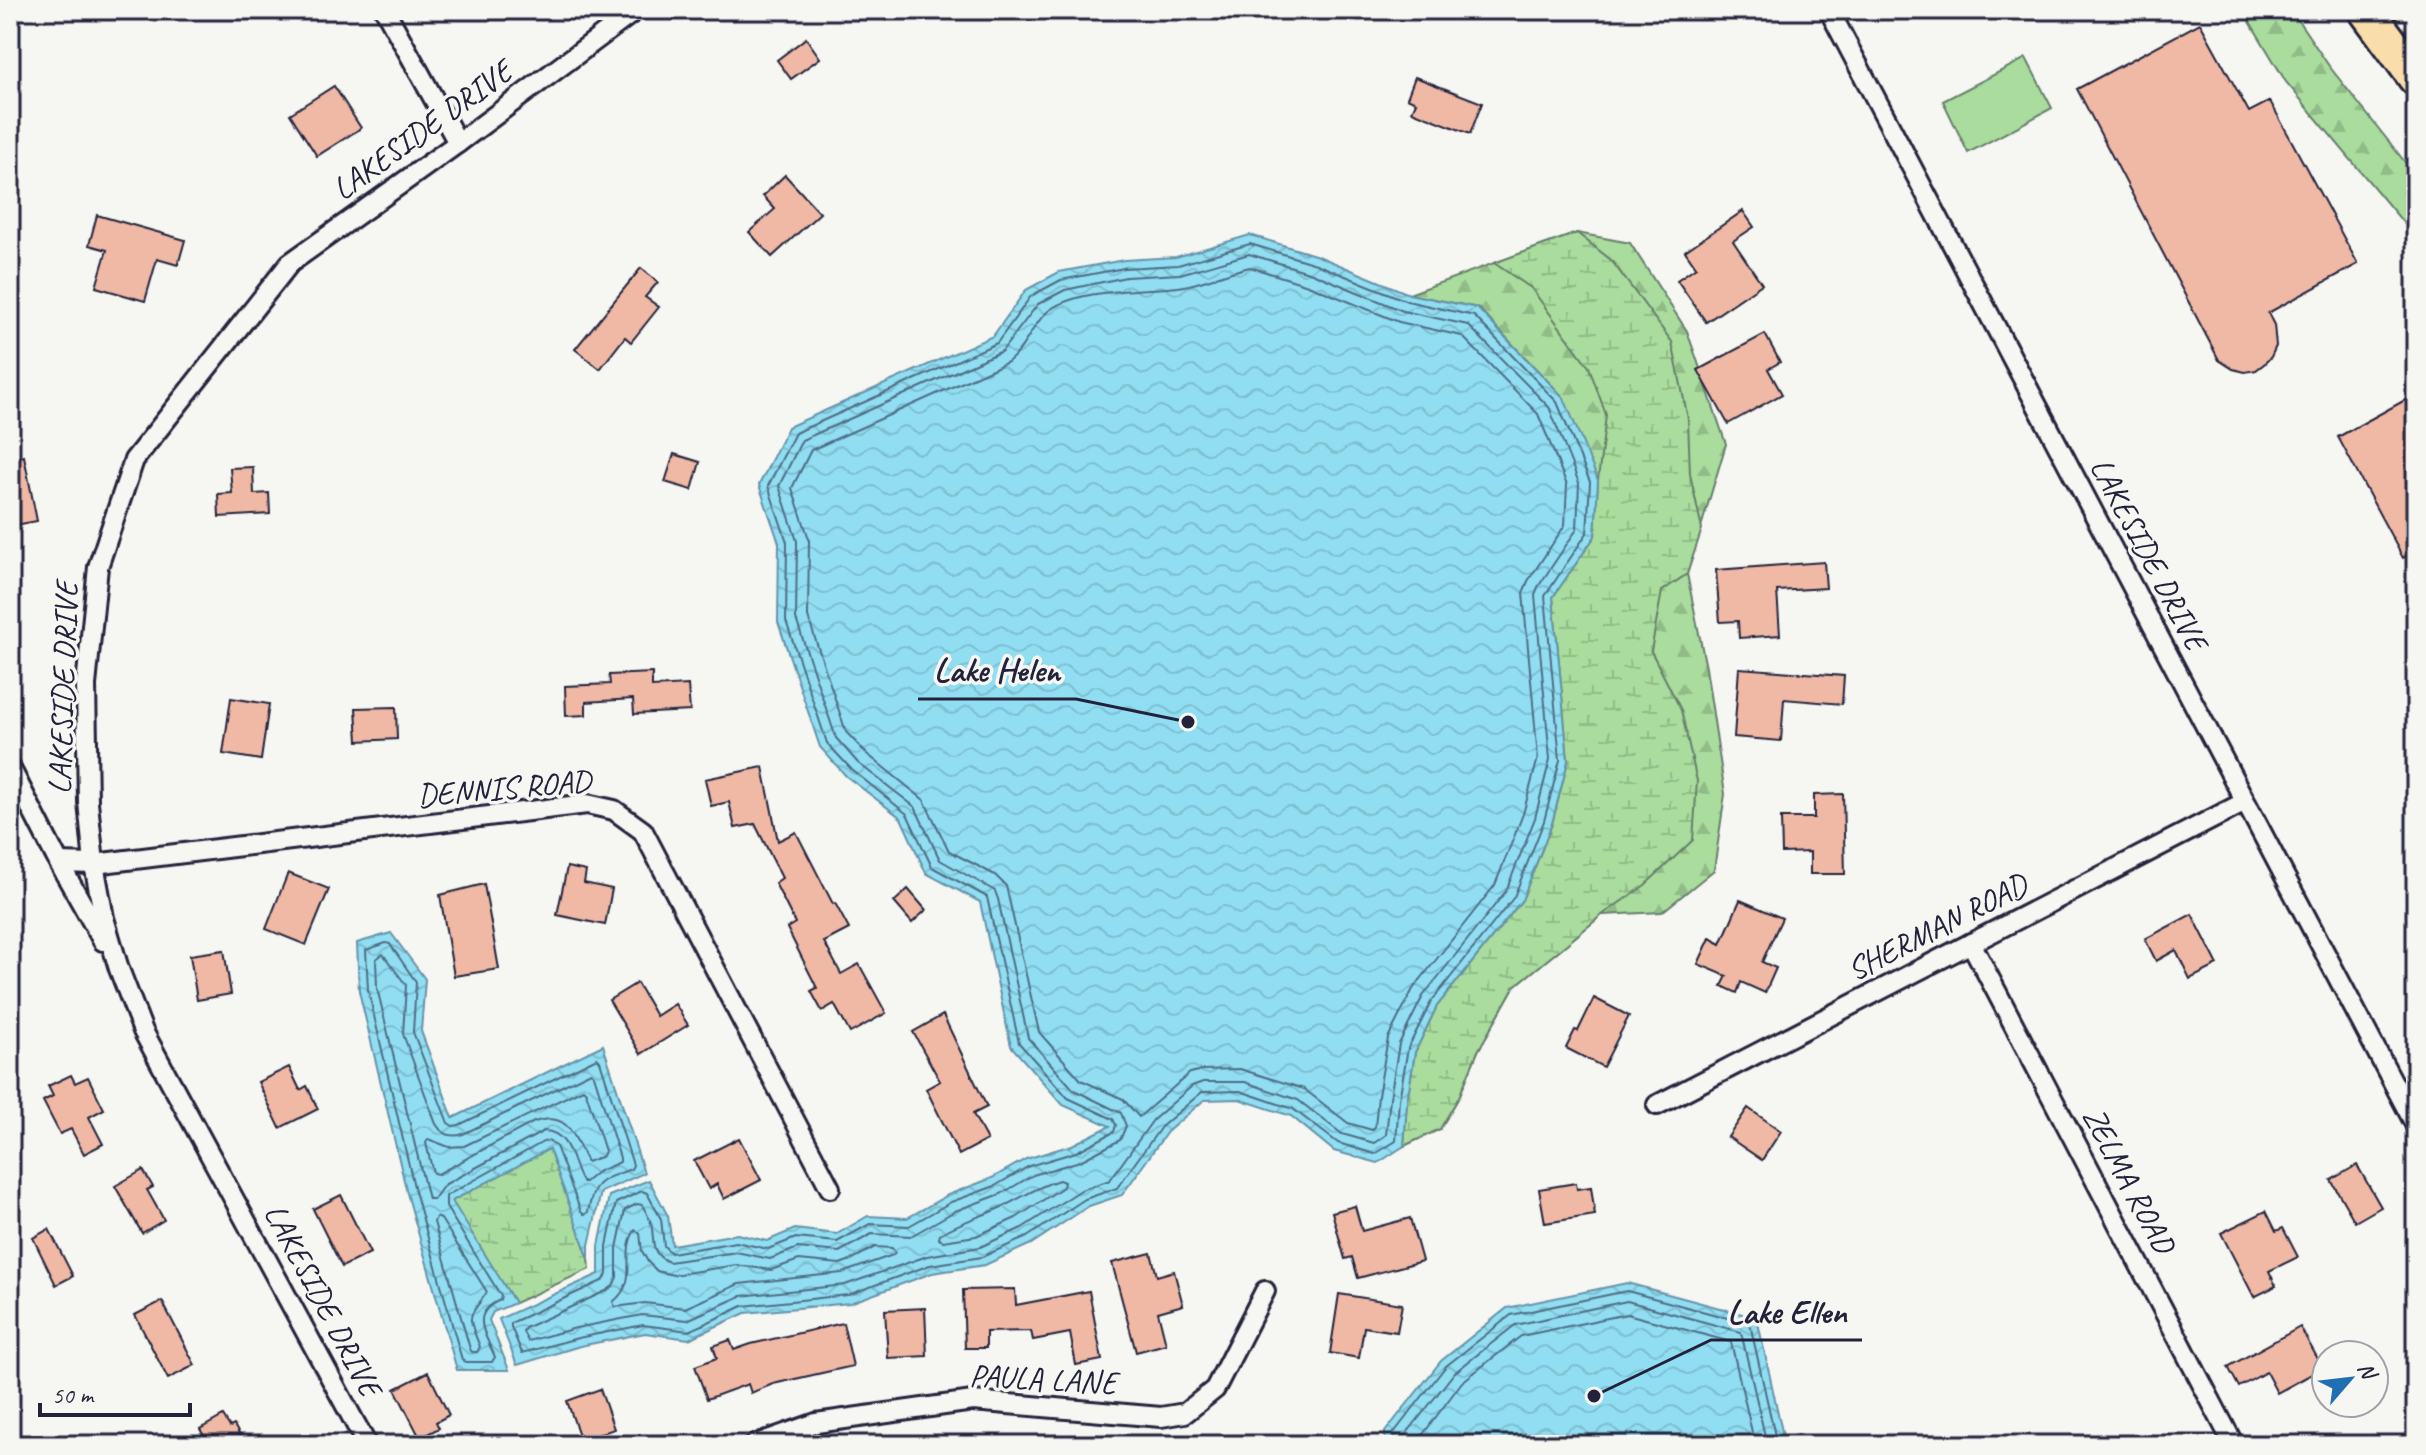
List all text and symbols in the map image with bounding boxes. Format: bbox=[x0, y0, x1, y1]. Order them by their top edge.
street label: LAKESIDE DRIVE bbox=[324, 48, 524, 209]
street label: LAKESIDE DRIVE bbox=[2081, 451, 2219, 661]
street label: LAKESIDE DRIVE bbox=[39, 577, 87, 795]
callout: Lake Helen bbox=[918, 641, 1076, 699]
text: Lake Helen bbox=[934, 648, 1062, 691]
street label: DENNIS ROAD bbox=[416, 760, 595, 816]
street label: SHERMAN ROAD bbox=[1840, 863, 2036, 990]
street label: ZELMA ROAD bbox=[2073, 1100, 2186, 1262]
street label: LAKESIDE DRIVE bbox=[255, 1197, 393, 1407]
callout: Lake Ellen bbox=[1711, 1282, 1862, 1340]
text: Lake Ellen bbox=[1727, 1290, 1848, 1333]
north arrow bbox=[2310, 1339, 2390, 1419]
street label: PAULA LANE bbox=[968, 1355, 1122, 1404]
text: N bbox=[2351, 1357, 2384, 1386]
scale bar bbox=[40, 1367, 190, 1417]
text: 50 m bbox=[52, 1380, 95, 1410]

